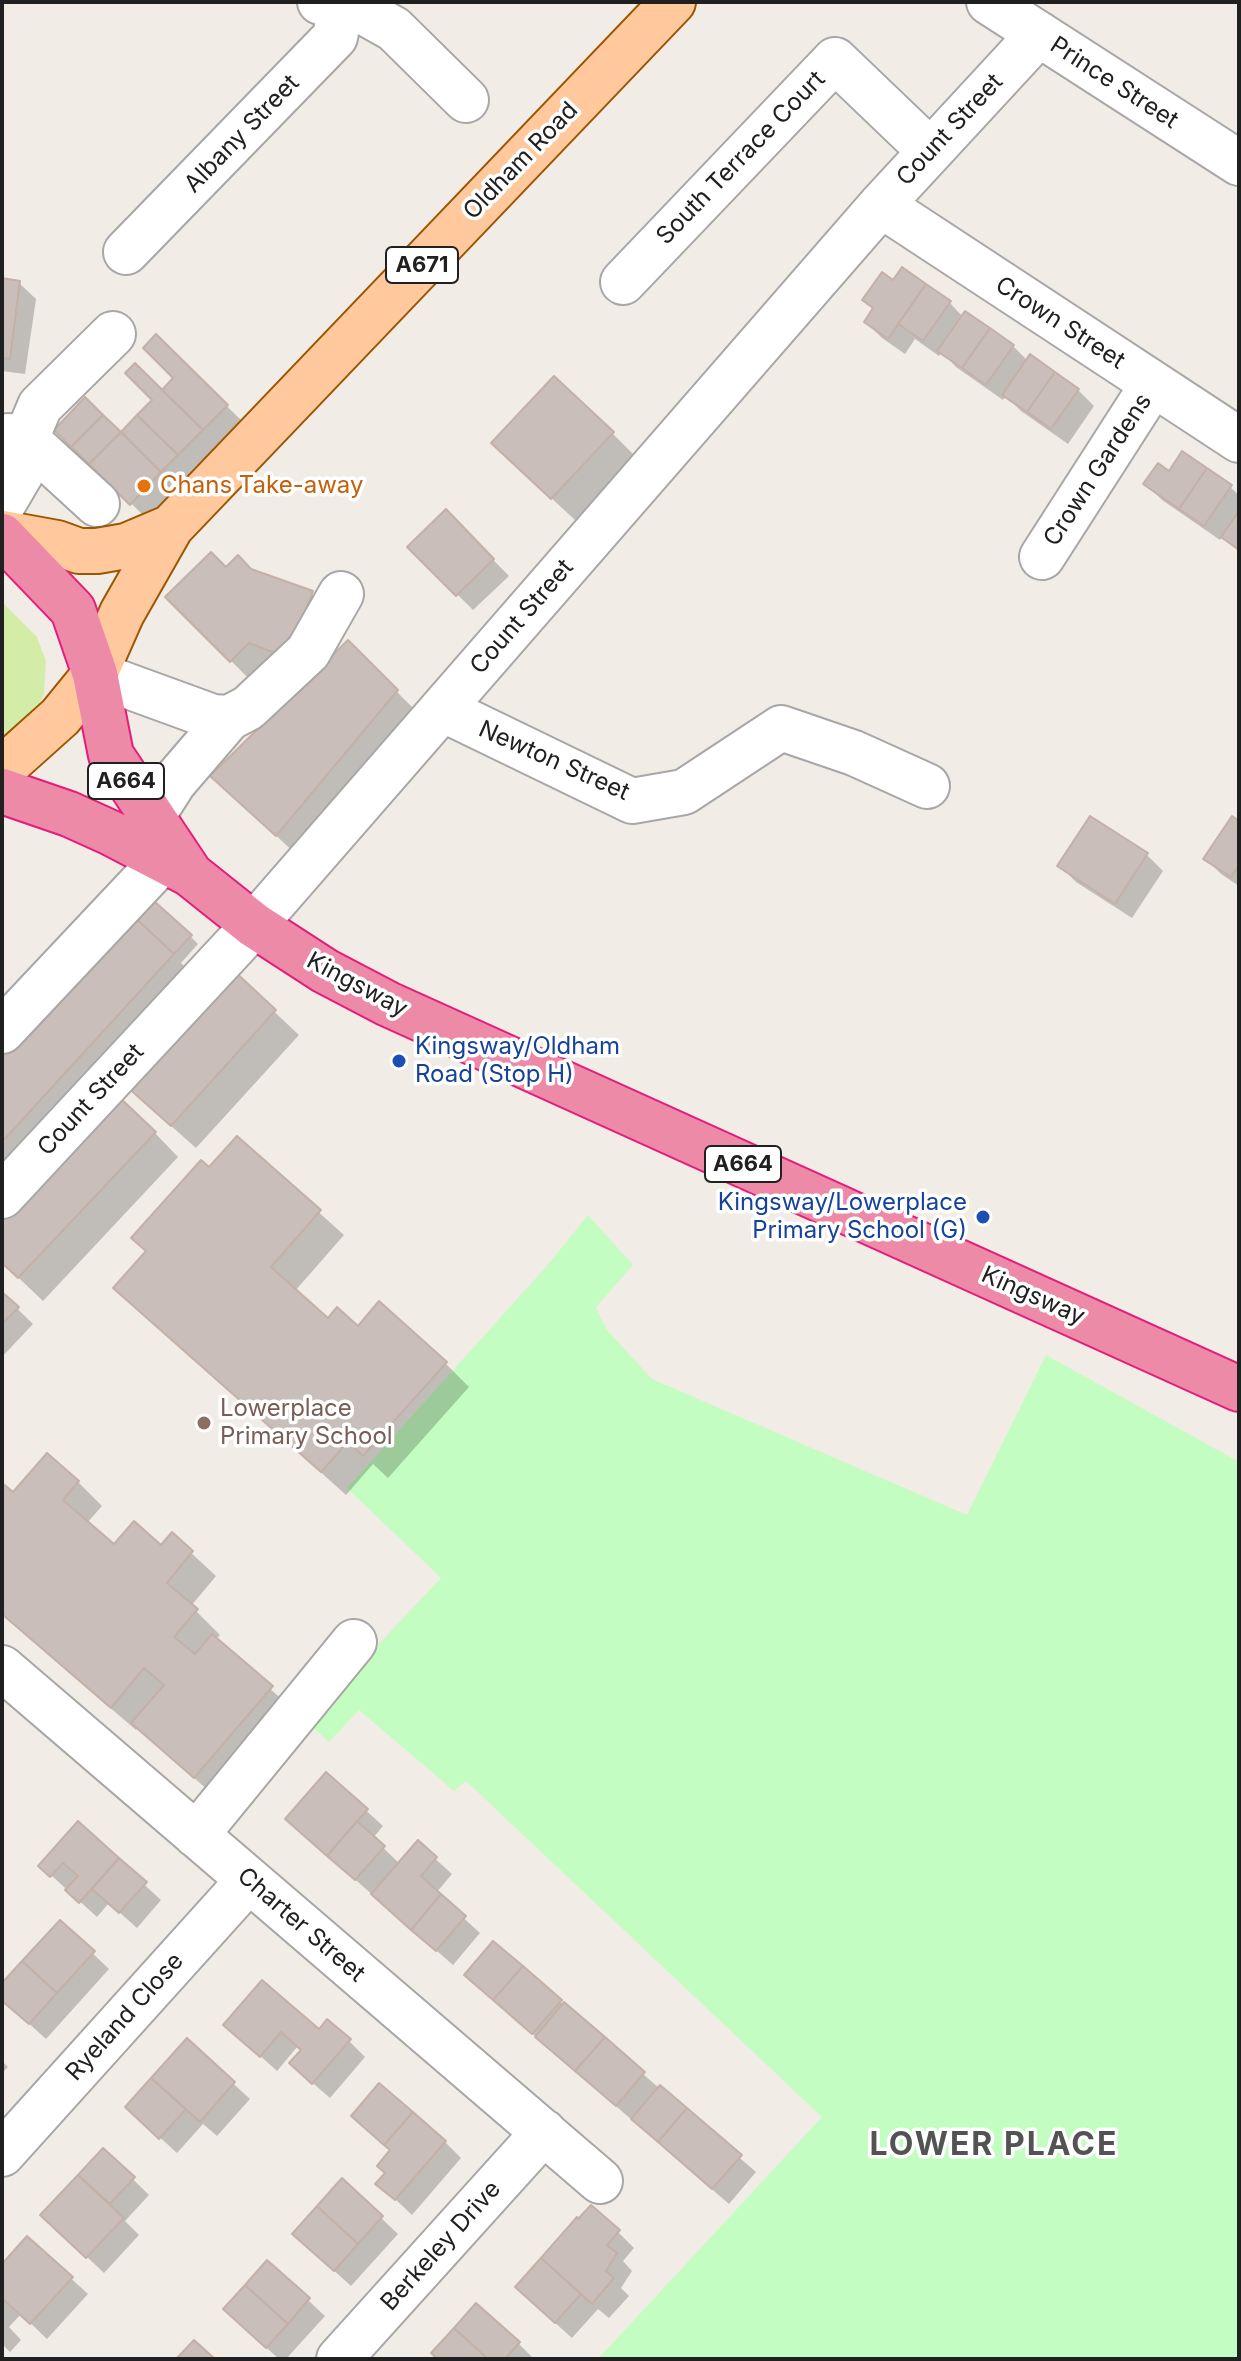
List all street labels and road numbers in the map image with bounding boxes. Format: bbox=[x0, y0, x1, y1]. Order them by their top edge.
street label: Prince Street bbox=[1045, 31, 1183, 135]
street label: South Terrace Court bbox=[651, 65, 831, 251]
street label: Count Street bbox=[891, 68, 1009, 192]
street label: Albany Street bbox=[179, 69, 305, 199]
street label: Oldham Road bbox=[458, 96, 584, 226]
road number: A671 bbox=[386, 247, 458, 283]
street label: Crown Street bbox=[990, 271, 1130, 375]
street label: Crown Gardens bbox=[1038, 388, 1158, 552]
street label: Count Street bbox=[464, 554, 580, 680]
street label: Newton Street bbox=[474, 715, 634, 807]
road number: A664 bbox=[88, 763, 164, 799]
street label: Kingsway bbox=[302, 946, 412, 1024]
street label: Count Street bbox=[32, 1038, 150, 1162]
road number: A664 bbox=[705, 1146, 781, 1182]
street label: Kingsway bbox=[977, 1260, 1089, 1332]
street label: Charter Street bbox=[231, 1862, 371, 1988]
street label: Ryeland Close bbox=[60, 1947, 190, 2087]
street label: Berkeley Drive bbox=[375, 2175, 507, 2317]

